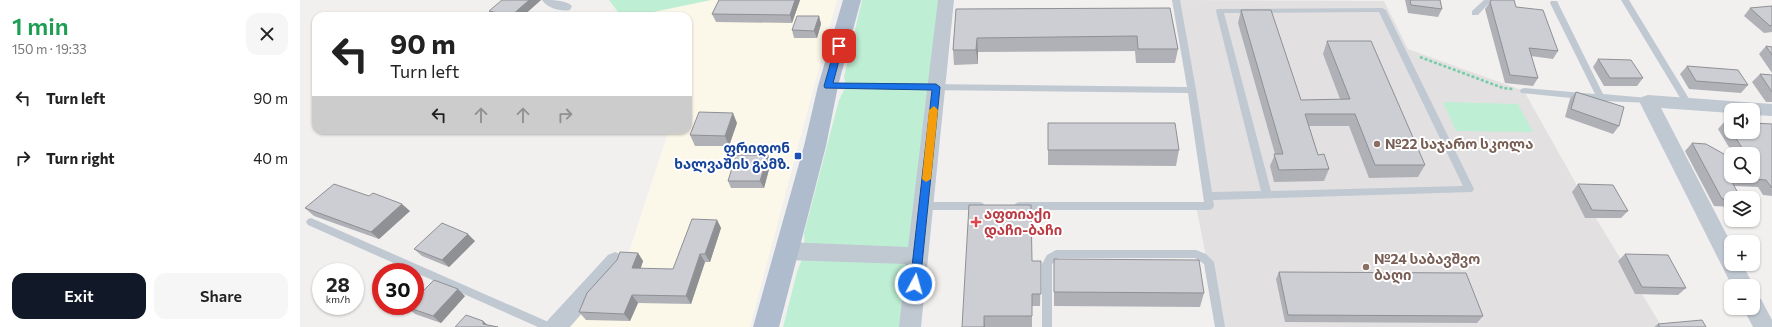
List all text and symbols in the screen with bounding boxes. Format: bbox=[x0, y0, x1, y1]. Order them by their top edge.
text: 1 min bbox=[12, 11, 69, 40]
button: close bbox=[246, 13, 288, 55]
text: 90 m bbox=[390, 26, 456, 60]
icon: left bbox=[324, 28, 376, 80]
pin bbox=[822, 29, 856, 63]
icon: arrive bbox=[828, 35, 850, 57]
text: 150 m · 19:33 bbox=[12, 41, 87, 57]
text: Turn left bbox=[390, 60, 459, 82]
icon: left bbox=[12, 87, 34, 109]
text: Turn left bbox=[46, 89, 105, 107]
text: 90 m bbox=[253, 89, 288, 107]
map controls bbox=[1724, 103, 1760, 315]
button: sound bbox=[1724, 103, 1760, 139]
icon: left bbox=[428, 104, 450, 126]
icon: ahead bbox=[470, 104, 492, 126]
icon: ahead bbox=[512, 104, 534, 126]
icon: right bbox=[554, 104, 576, 126]
place label: №22 საჯარო სკოლა bbox=[1385, 135, 1533, 153]
place label: ფრიდონ ხალვაშის გამზ. bbox=[674, 139, 790, 173]
marker: №22 საჯარო სკოლა bbox=[1372, 139, 1382, 149]
icon: right bbox=[12, 147, 34, 169]
button: search bbox=[1724, 147, 1760, 183]
text: Turn right bbox=[46, 149, 115, 167]
text: 40 m bbox=[253, 149, 288, 167]
marker: ფრიდონ ხალვაშის გამზ. bbox=[793, 151, 803, 161]
button: layers bbox=[1724, 191, 1760, 227]
place label: აფთიაქი დაჩი-ბაჩი bbox=[984, 205, 1062, 239]
marker: აფთიაქი დაჩი-ბაჩი bbox=[971, 217, 981, 227]
button: + bbox=[1724, 235, 1760, 271]
place label: №24 საბავშვო ბაღი bbox=[1374, 250, 1480, 284]
marker: №24 საბავშვო ბაღი bbox=[1361, 262, 1371, 272]
speed limit sign: 30 bbox=[372, 263, 424, 315]
position arrow bbox=[894, 263, 936, 305]
text: 28 bbox=[326, 272, 350, 296]
button: Exit bbox=[12, 273, 146, 319]
button: Share bbox=[154, 273, 288, 319]
button: − bbox=[1724, 279, 1760, 315]
text: km/h bbox=[326, 293, 350, 305]

